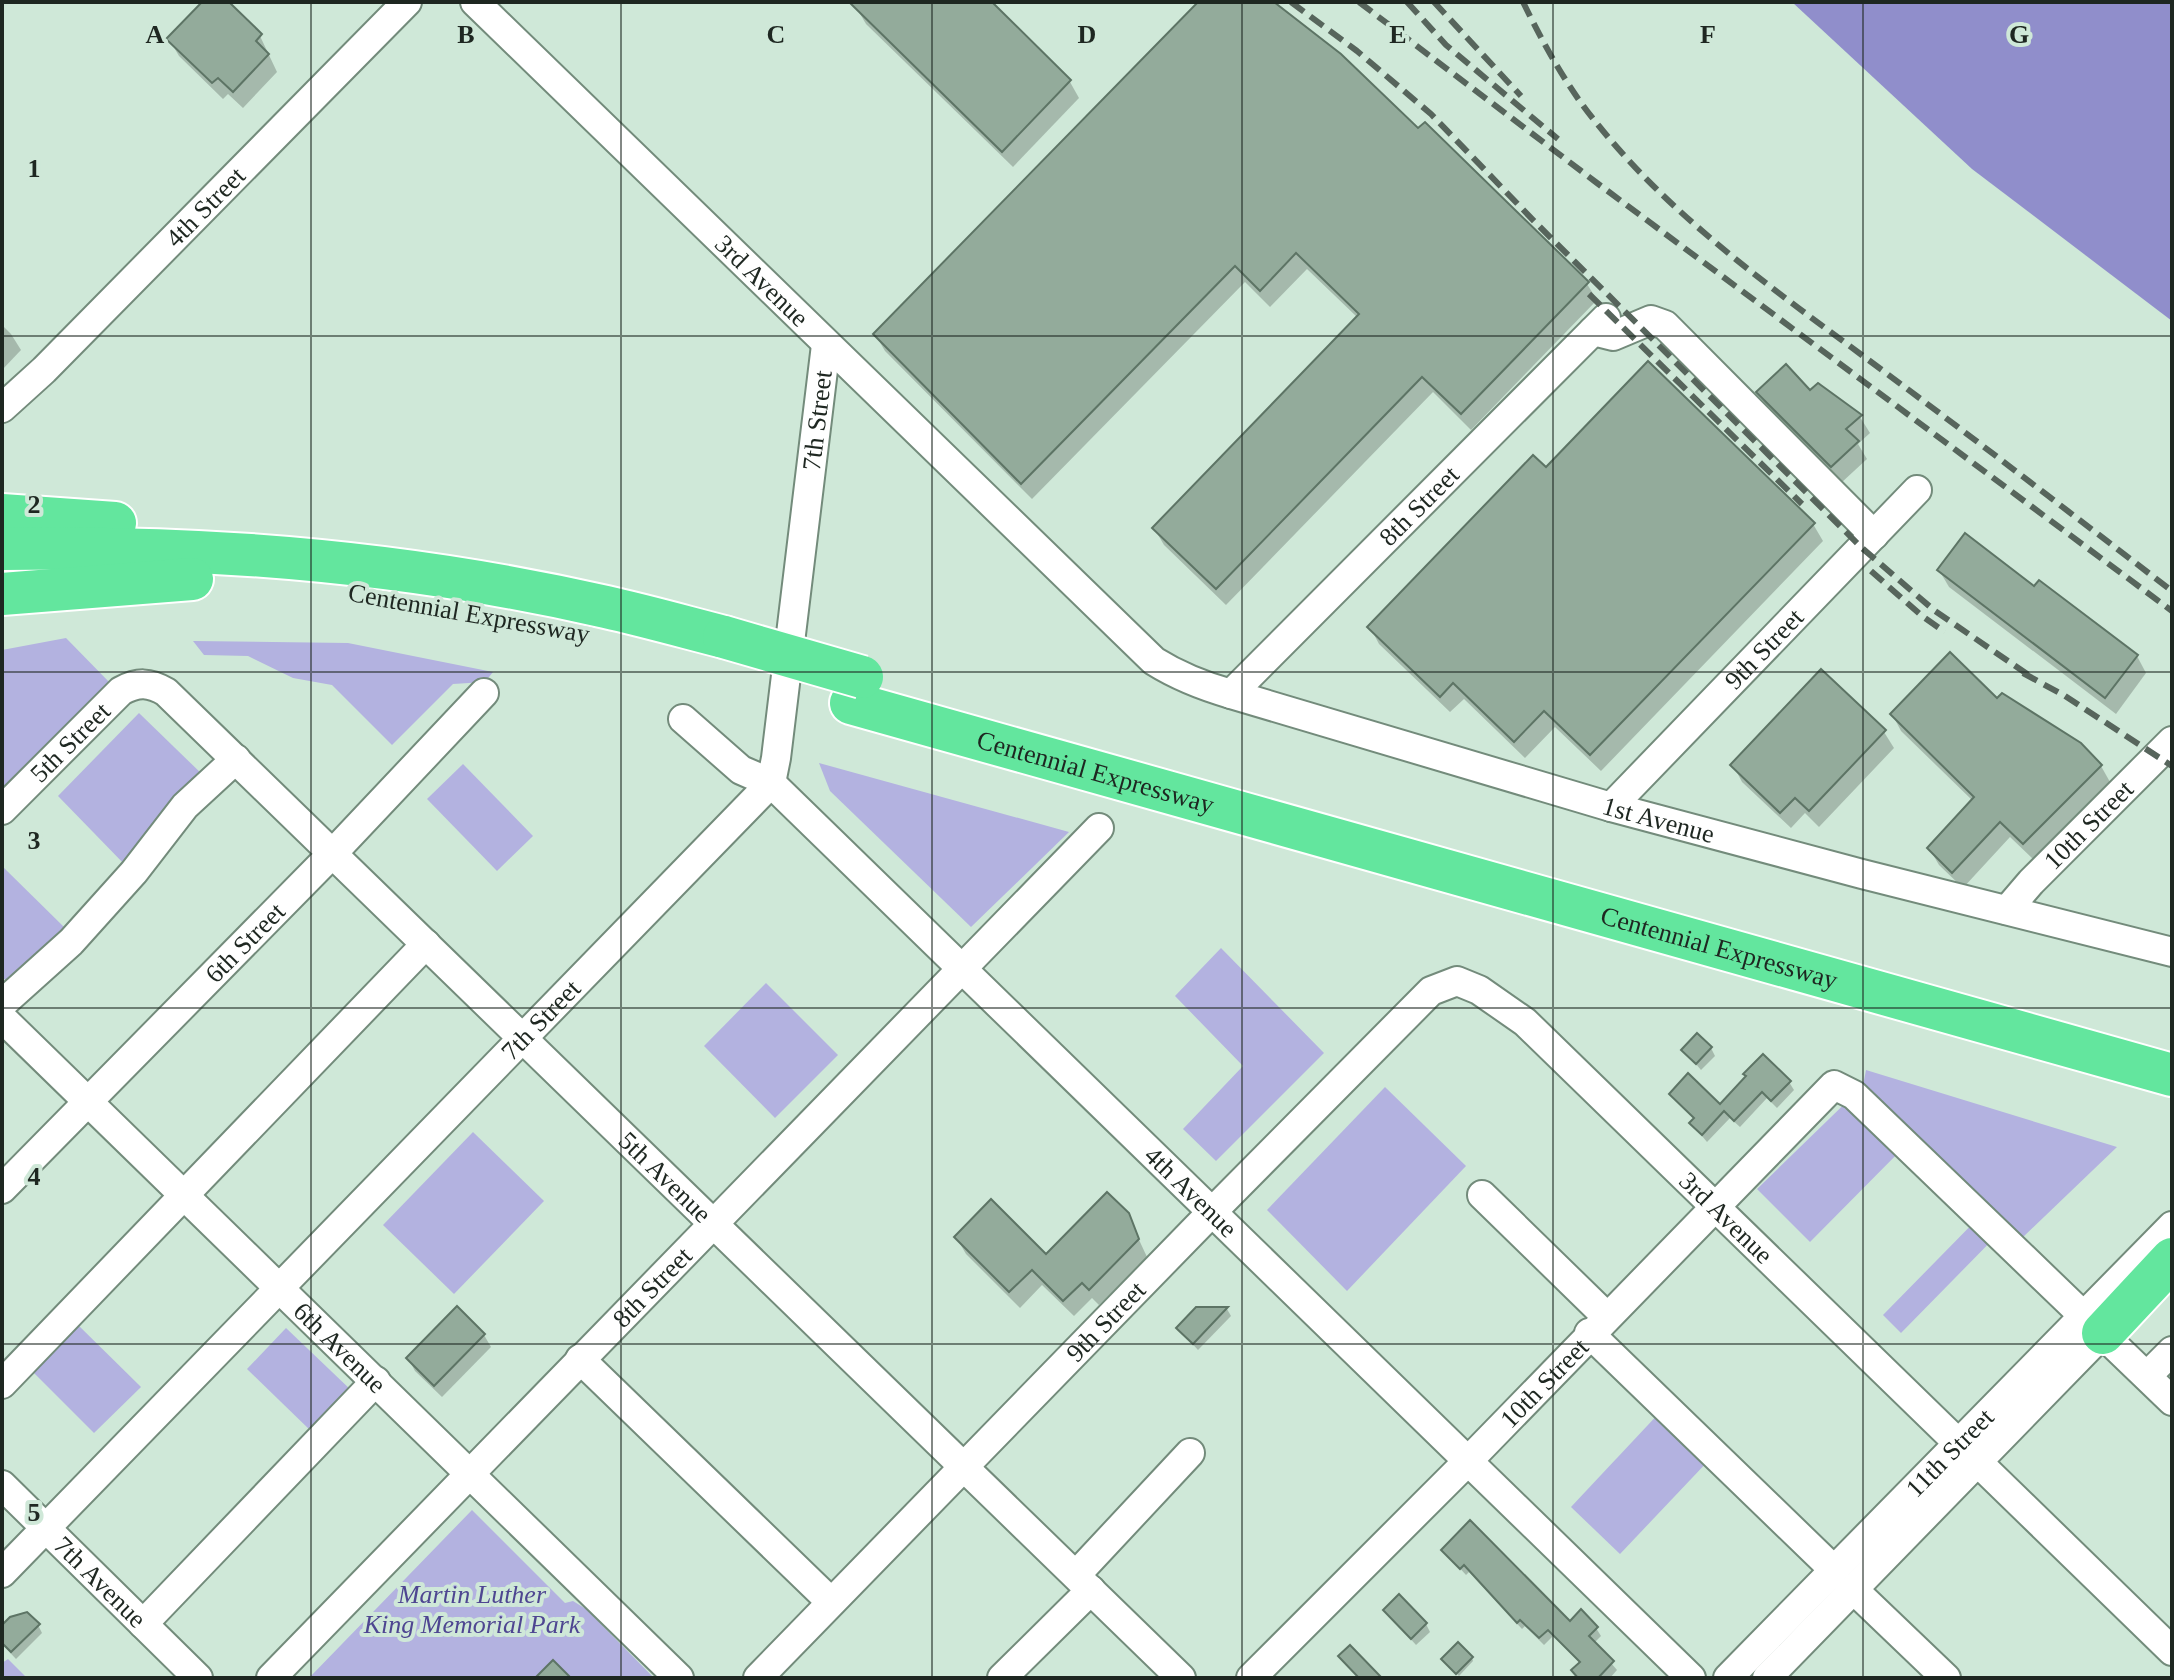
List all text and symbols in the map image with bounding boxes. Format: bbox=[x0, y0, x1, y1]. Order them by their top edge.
text: A bbox=[146, 20, 165, 49]
text: B bbox=[457, 20, 475, 49]
text: C bbox=[767, 20, 785, 49]
text: D bbox=[1078, 20, 1096, 49]
text: E bbox=[1389, 20, 1407, 49]
text: F bbox=[1700, 20, 1716, 49]
text: G bbox=[2009, 20, 2029, 49]
text: 1 bbox=[28, 154, 41, 183]
street label: 4th Street bbox=[160, 161, 252, 253]
street label: 3rd Avenue bbox=[709, 229, 814, 333]
street label: 7th Street bbox=[797, 368, 838, 472]
street label: 8th Street bbox=[1373, 460, 1465, 552]
text: 2 bbox=[28, 490, 41, 519]
street label: Centennial Expressway bbox=[346, 578, 592, 649]
street label: 9th Street bbox=[1719, 602, 1810, 695]
street label: 5th Street bbox=[24, 696, 117, 788]
street label: Centennial Expressway bbox=[974, 725, 1217, 819]
street label: 10th Street bbox=[2038, 774, 2140, 875]
street label: 1st Avenue bbox=[1599, 791, 1718, 849]
text: 3 bbox=[28, 826, 41, 855]
street label: 6th Street bbox=[200, 896, 291, 989]
street label: Centennial Expressway bbox=[1597, 901, 1841, 995]
street label: 7th Street bbox=[495, 974, 587, 1066]
street label: 5th Avenue bbox=[613, 1126, 717, 1229]
street label: 4th Avenue bbox=[1139, 1141, 1243, 1243]
text: 4 bbox=[28, 1162, 41, 1191]
street label: 3rd Avenue bbox=[1673, 1166, 1779, 1270]
street label: 8th Street bbox=[607, 1241, 698, 1333]
street label: 9th Street bbox=[1060, 1275, 1152, 1368]
street label: 6th Avenue bbox=[288, 1297, 392, 1399]
street label: 10th Street bbox=[1495, 1332, 1595, 1434]
street label: 11th Street bbox=[1900, 1402, 2000, 1503]
text: 5 bbox=[28, 1498, 41, 1527]
street label: 7th Avenue bbox=[48, 1531, 152, 1634]
park label: Martin Luther King Memorial Park bbox=[363, 1580, 581, 1639]

